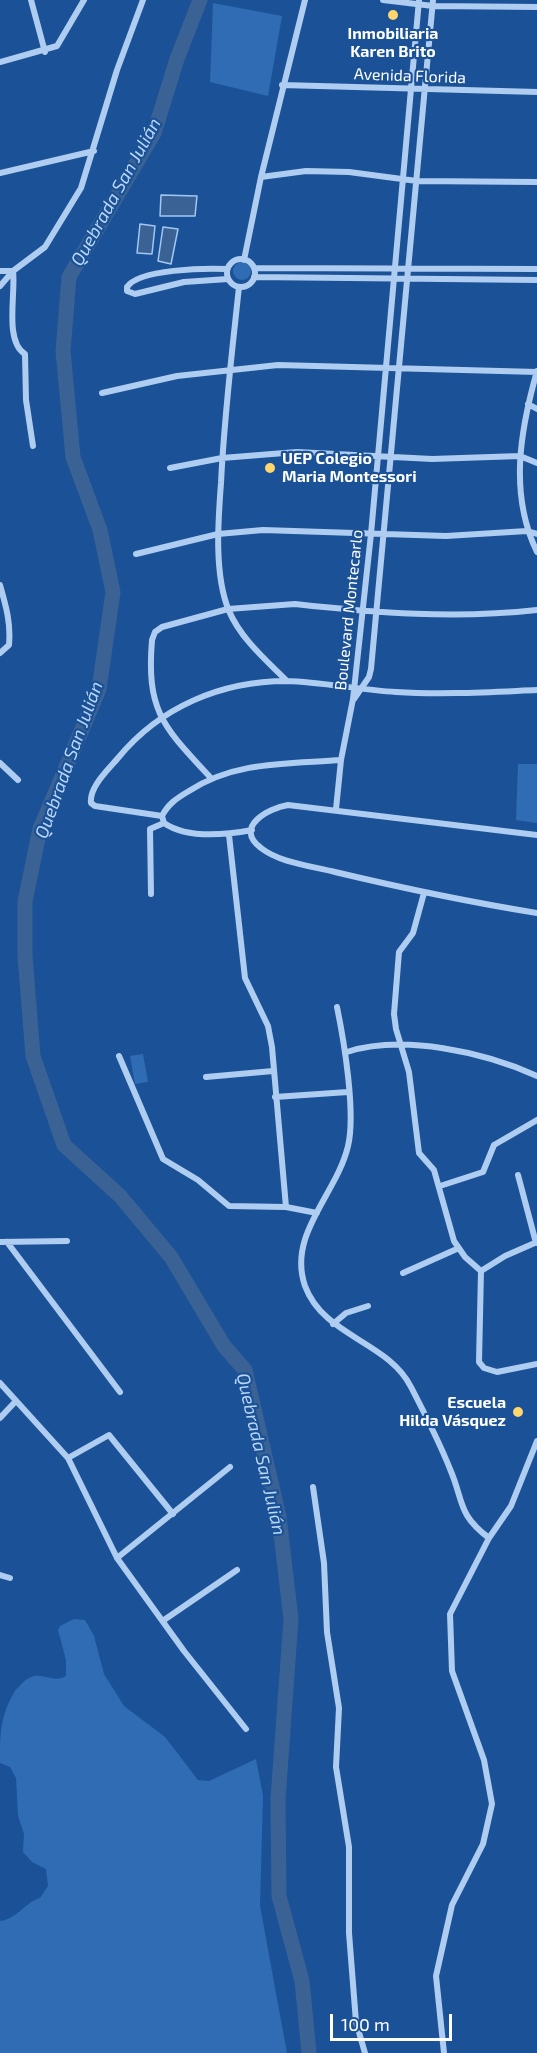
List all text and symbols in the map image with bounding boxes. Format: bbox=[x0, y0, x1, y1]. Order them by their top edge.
marker: Inmobiliaria Karen Brito bbox=[386, 8, 400, 22]
place label: Inmobiliaria Karen Brito bbox=[348, 24, 438, 62]
street label: Avenida Florida bbox=[354, 64, 466, 88]
water label: Quebrada San Julián bbox=[66, 114, 166, 270]
place label: UEP Colegio Maria Montessori bbox=[282, 449, 417, 487]
marker: UEP Colegio Maria Montessori bbox=[263, 461, 277, 475]
street label: Boulevard Montecarlo bbox=[331, 529, 367, 691]
water label: Quebrada San Julián bbox=[31, 678, 107, 842]
water label: Quebrada San Julián bbox=[232, 1371, 290, 1537]
place label: Escuela Hilda Vásquez bbox=[399, 1393, 506, 1431]
marker: Escuela Hilda Vásquez bbox=[511, 1405, 525, 1419]
scale bar bbox=[333, 2002, 454, 2040]
text: 100 m bbox=[341, 2013, 390, 2035]

